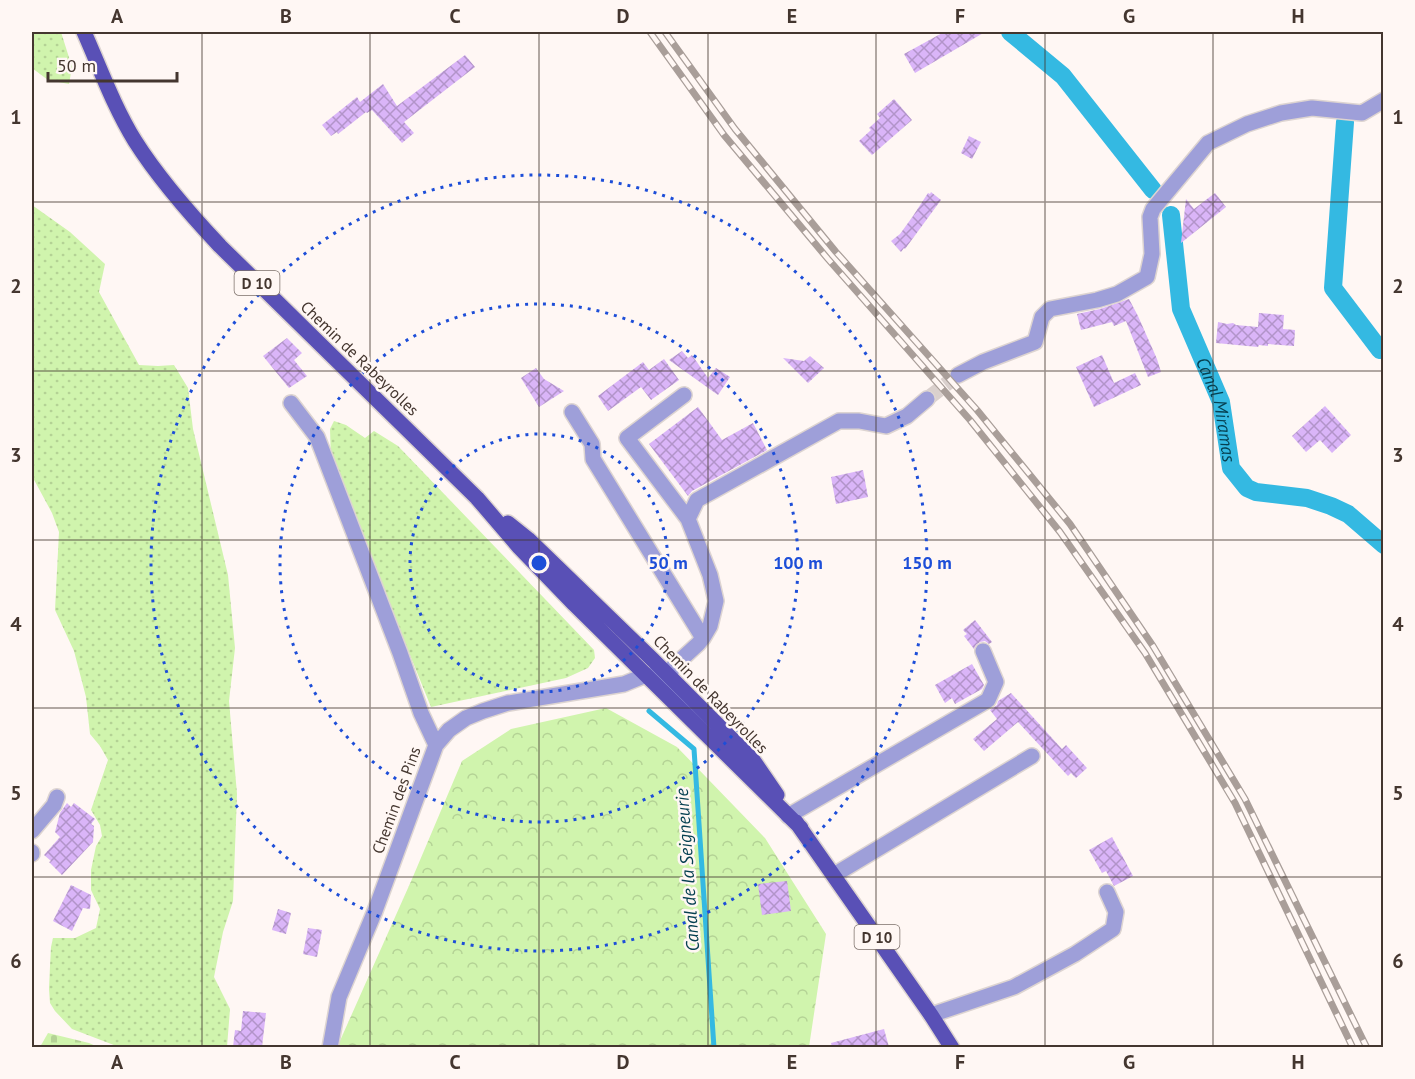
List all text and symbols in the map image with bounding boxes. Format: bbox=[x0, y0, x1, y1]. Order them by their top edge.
text: A bbox=[111, 3, 124, 29]
text: B bbox=[280, 3, 292, 29]
text: C bbox=[449, 3, 461, 29]
text: D bbox=[617, 3, 630, 29]
text: E bbox=[787, 3, 797, 29]
text: F bbox=[955, 3, 965, 29]
text: G bbox=[1123, 3, 1135, 29]
text: H bbox=[1291, 3, 1305, 29]
scale bar bbox=[48, 45, 177, 83]
text: 50 m bbox=[57, 54, 96, 77]
text: 1 bbox=[10, 104, 22, 130]
text: 1 bbox=[1392, 104, 1404, 130]
road number: D 10 bbox=[234, 271, 280, 295]
text: 2 bbox=[10, 273, 22, 299]
text: 2 bbox=[1392, 273, 1404, 299]
street label: Chemin de Rabeyrolles bbox=[297, 296, 423, 420]
water label: Canal Miramas bbox=[1191, 353, 1242, 464]
text: 3 bbox=[10, 442, 22, 468]
text: 3 bbox=[1392, 442, 1404, 468]
text: 50 m bbox=[648, 551, 688, 574]
text: 100 m bbox=[773, 551, 823, 574]
text: 150 m bbox=[902, 551, 952, 574]
centre of rings bbox=[529, 553, 549, 573]
text: 4 bbox=[10, 611, 22, 637]
text: 4 bbox=[1392, 611, 1404, 637]
street label: Chemin de Rabeyrolles bbox=[649, 631, 773, 757]
street label: Chemin des Pins bbox=[367, 743, 425, 856]
text: 5 bbox=[10, 780, 22, 806]
text: 5 bbox=[1392, 780, 1404, 806]
water label: Canal de la Seigneurie bbox=[670, 787, 704, 952]
road number: D 10 bbox=[854, 925, 900, 949]
text: 6 bbox=[10, 948, 22, 974]
text: 6 bbox=[1392, 948, 1404, 974]
text: A bbox=[111, 1049, 124, 1075]
text: B bbox=[280, 1049, 292, 1075]
text: C bbox=[449, 1049, 461, 1075]
text: D bbox=[617, 1049, 630, 1075]
text: E bbox=[787, 1049, 797, 1075]
text: F bbox=[955, 1049, 965, 1075]
text: G bbox=[1123, 1049, 1135, 1075]
text: H bbox=[1291, 1049, 1305, 1075]

